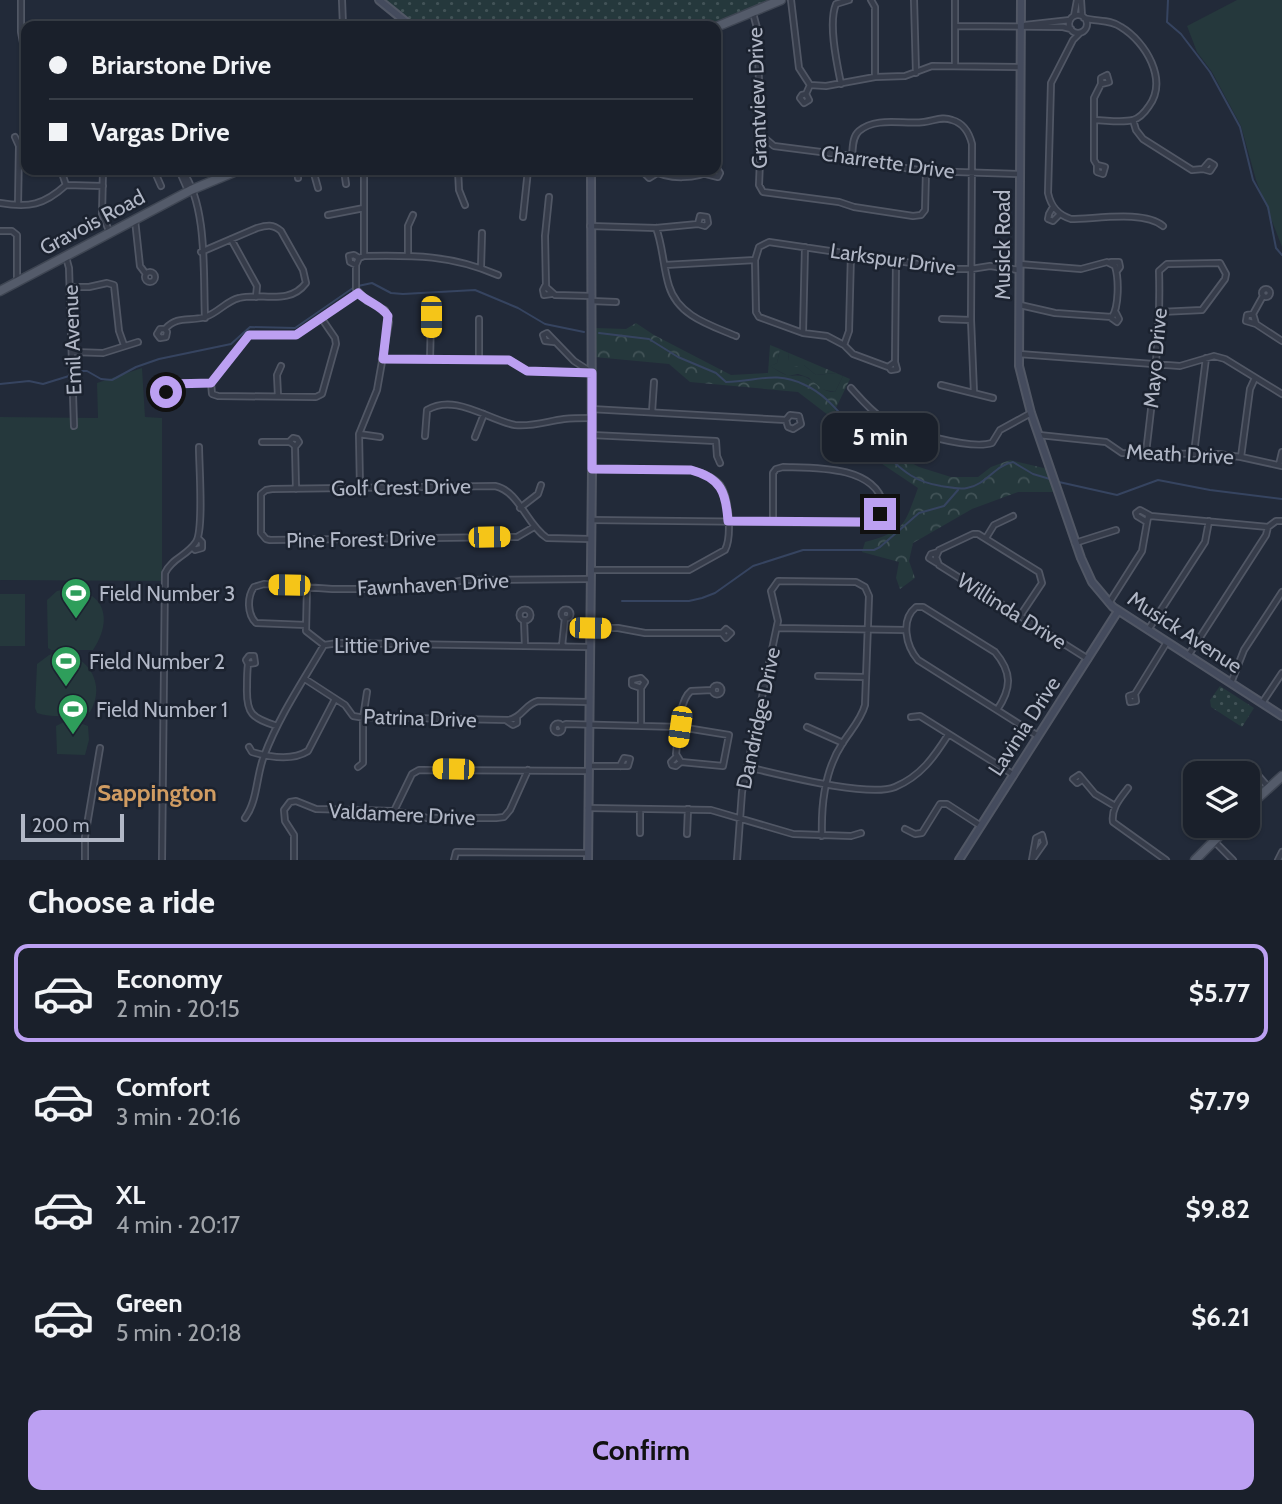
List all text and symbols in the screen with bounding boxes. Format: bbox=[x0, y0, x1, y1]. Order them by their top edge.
street label: Grantview Drive bbox=[742, 26, 772, 169]
text: Briarstone Drive bbox=[91, 49, 271, 81]
text: Vargas Drive bbox=[91, 116, 230, 148]
street label: Charrette Drive bbox=[820, 140, 957, 184]
street label: Gravois Road bbox=[35, 184, 149, 260]
street label: Musick Road bbox=[990, 190, 1015, 300]
street label: Larkspur Drive bbox=[829, 238, 958, 280]
street label: Emil Avenue bbox=[58, 284, 86, 396]
car bbox=[421, 296, 442, 338]
street label: Mayo Drive bbox=[1138, 307, 1172, 409]
route start bbox=[150, 376, 182, 408]
callout: 5 min bbox=[822, 412, 938, 462]
text: 5 min bbox=[852, 423, 908, 451]
street label: Meath Drive bbox=[1126, 439, 1235, 469]
street label: Golf Crest Drive bbox=[331, 473, 471, 501]
route end bbox=[864, 498, 896, 530]
street label: Pine Forest Drive bbox=[286, 525, 436, 553]
car bbox=[468, 526, 511, 548]
street label: Fawnhaven Drive bbox=[356, 568, 510, 600]
street label: Willinda Drive bbox=[953, 568, 1071, 655]
car bbox=[268, 574, 311, 596]
sports icon: Field Number 3 bbox=[59, 576, 93, 620]
place label: Field Number 3 bbox=[99, 581, 235, 606]
street label: Musick Avenue bbox=[1123, 586, 1247, 678]
car bbox=[569, 617, 612, 639]
street label: Littie Drive bbox=[334, 633, 430, 658]
sports icon: Field Number 2 bbox=[49, 644, 83, 688]
street label: Dandridge Drive bbox=[731, 645, 785, 791]
place label: Field Number 2 bbox=[89, 649, 225, 674]
street label: Lavinia Drive bbox=[983, 672, 1065, 780]
sports icon: Field Number 1 bbox=[56, 692, 90, 736]
place label: Field Number 1 bbox=[96, 697, 228, 722]
street label: Patrina Drive bbox=[363, 704, 477, 732]
car bbox=[667, 705, 694, 749]
car bbox=[432, 758, 475, 780]
map controls bbox=[1183, 761, 1260, 838]
button: layers bbox=[1183, 761, 1260, 838]
district label: Sappington bbox=[97, 778, 217, 807]
street label: Valdamere Drive bbox=[328, 798, 476, 830]
scale bar bbox=[21, 811, 124, 843]
text: 200 m bbox=[32, 814, 89, 837]
text: Choose a ride bbox=[28, 882, 215, 921]
icon: car bbox=[32, 962, 95, 1025]
text: Economy bbox=[116, 963, 222, 995]
text: $5.77 bbox=[1189, 977, 1250, 1009]
text: 2 min · 20:15 bbox=[116, 995, 240, 1023]
icon: car bbox=[32, 1070, 95, 1133]
text: Comfort bbox=[116, 1071, 210, 1103]
text: $7.79 bbox=[1189, 1085, 1250, 1117]
text: 3 min · 20:16 bbox=[116, 1103, 241, 1131]
icon: car bbox=[32, 1178, 95, 1241]
text: XL bbox=[116, 1179, 145, 1211]
text: $9.82 bbox=[1186, 1193, 1250, 1225]
text: 4 min · 20:17 bbox=[116, 1211, 240, 1239]
icon: car bbox=[32, 1286, 95, 1349]
text: Green bbox=[116, 1287, 183, 1319]
text: $6.21 bbox=[1191, 1301, 1250, 1333]
text: 5 min · 20:18 bbox=[116, 1319, 242, 1347]
button: Confirm bbox=[28, 1410, 1254, 1490]

